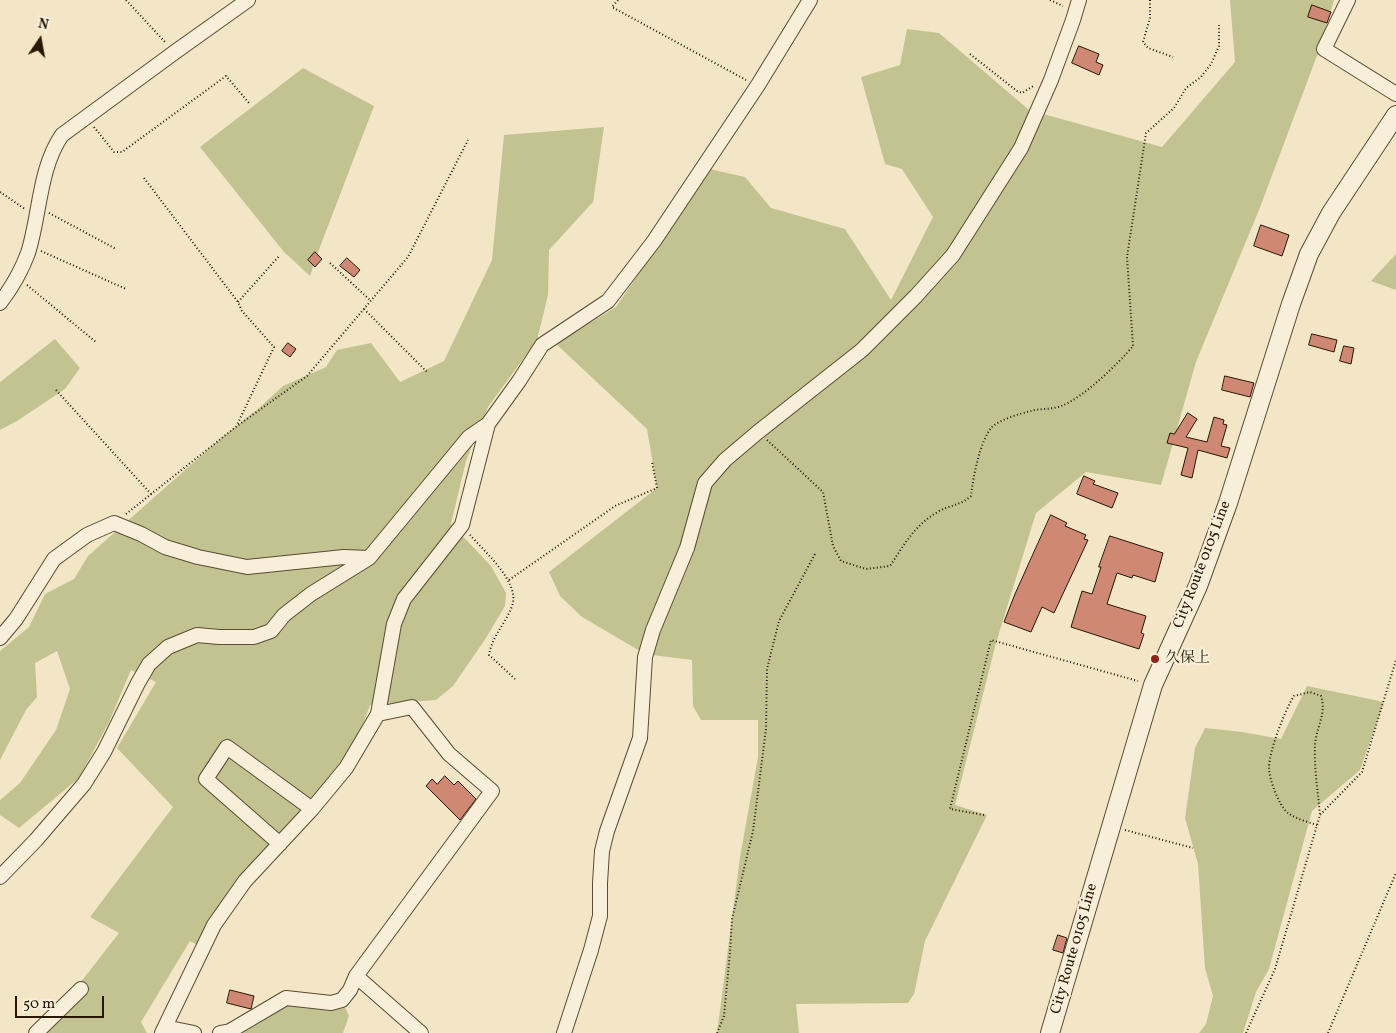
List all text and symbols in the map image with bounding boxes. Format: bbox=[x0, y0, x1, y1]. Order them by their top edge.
text: N bbox=[36, 14, 50, 35]
north arrow bbox=[15, 15, 65, 65]
street label: City Route 0105 Line bbox=[1170, 499, 1236, 631]
place label: 久保上 bbox=[1165, 650, 1210, 668]
marker: 久保上 bbox=[1149, 653, 1161, 665]
street label: City Route 0105 Line bbox=[1048, 882, 1102, 1016]
scale bar bbox=[18, 986, 106, 1018]
text: 50 m bbox=[23, 994, 55, 1015]

